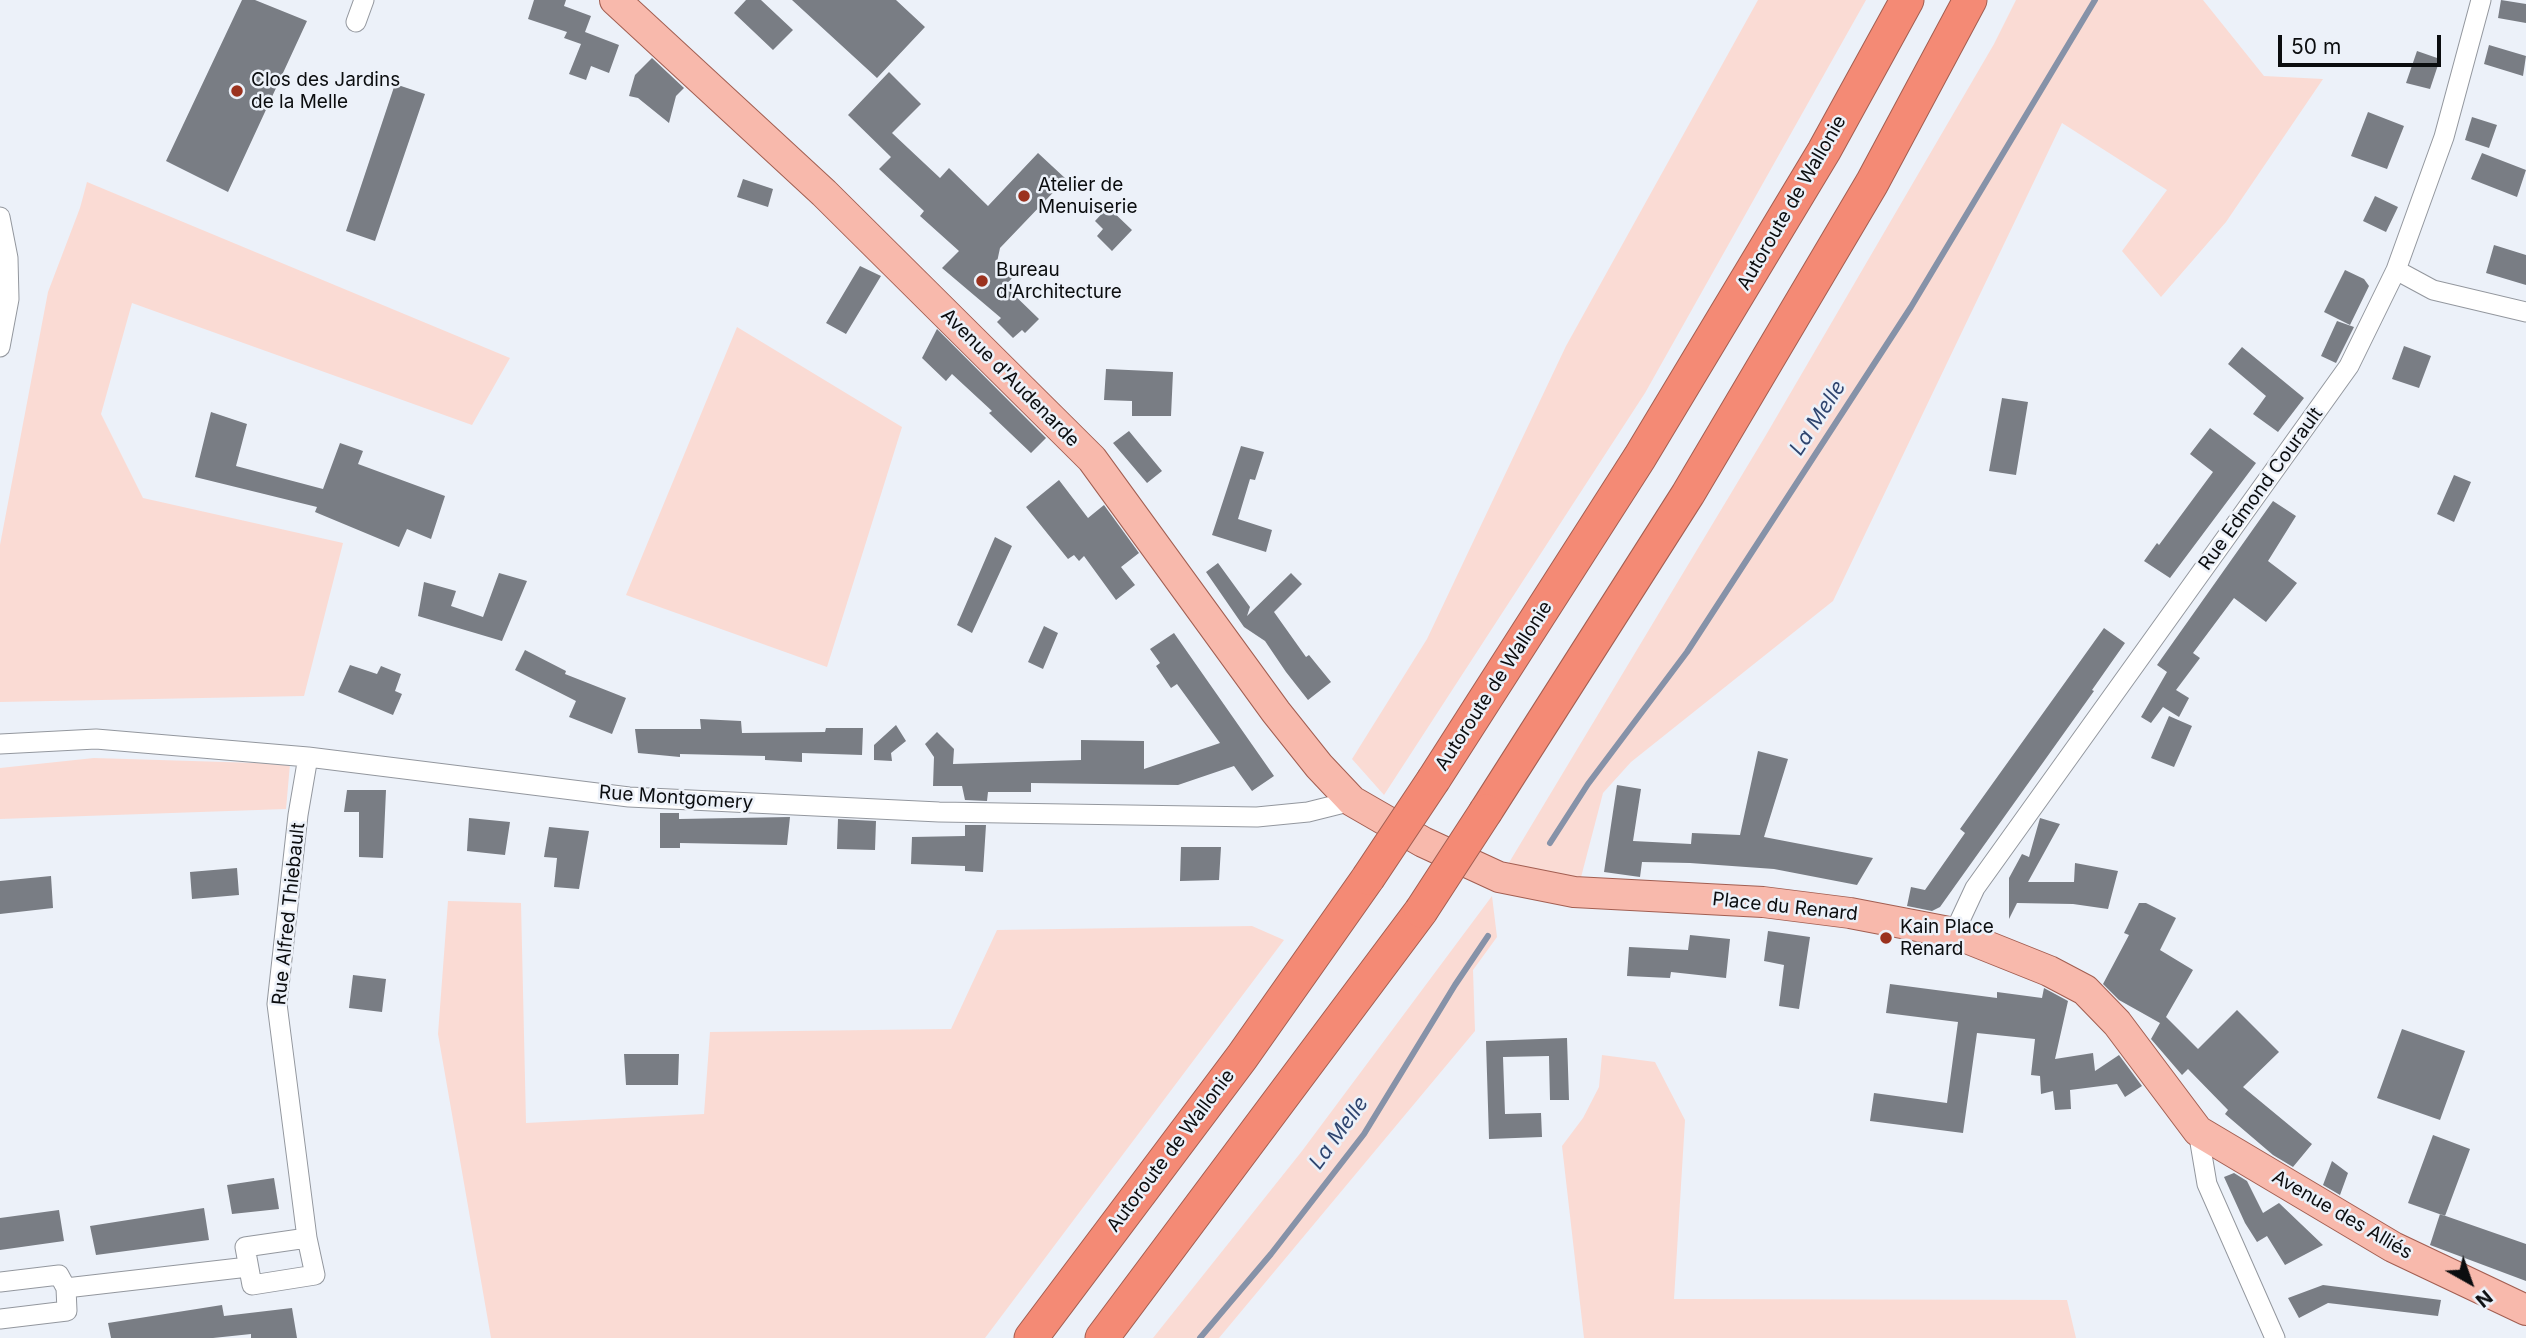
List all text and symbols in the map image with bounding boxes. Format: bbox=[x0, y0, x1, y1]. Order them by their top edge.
scale bar bbox=[2281, 21, 2444, 65]
text: 50 m bbox=[2291, 34, 2341, 59]
place label: Clos des Jardins de la Melle bbox=[251, 69, 400, 113]
marker: Clos des Jardins de la Melle bbox=[229, 83, 245, 99]
street label: Autoroute de Wallonie bbox=[1733, 112, 1851, 294]
place label: Atelier de Menuiserie bbox=[1038, 174, 1138, 218]
marker: Atelier de Menuiserie bbox=[1016, 188, 1032, 204]
place label: Bureau d'Architecture bbox=[996, 259, 1122, 303]
marker: Bureau d'Architecture bbox=[974, 273, 990, 289]
street label: Avenue d'Audenarde bbox=[936, 304, 1084, 452]
water label: La Melle bbox=[1785, 376, 1851, 460]
street label: Rue Edmond Courault bbox=[2194, 403, 2328, 575]
street label: Autoroute de Wallonie bbox=[1431, 597, 1557, 775]
street label: Rue Montgomery bbox=[598, 781, 754, 815]
street label: Rue Alfred Thiebault bbox=[268, 822, 310, 1006]
street label: Place du Renard bbox=[1711, 888, 1859, 926]
place label: Kain Place Renard bbox=[1900, 916, 1994, 960]
marker: Kain Place Renard bbox=[1878, 930, 1894, 946]
street label: Autoroute de Wallonie bbox=[1102, 1065, 1240, 1237]
water label: La Melle bbox=[1304, 1092, 1374, 1174]
street label: Avenue des Alliés bbox=[2268, 1166, 2416, 1264]
north arrow bbox=[2435, 1247, 2505, 1317]
text: N bbox=[2471, 1285, 2497, 1312]

